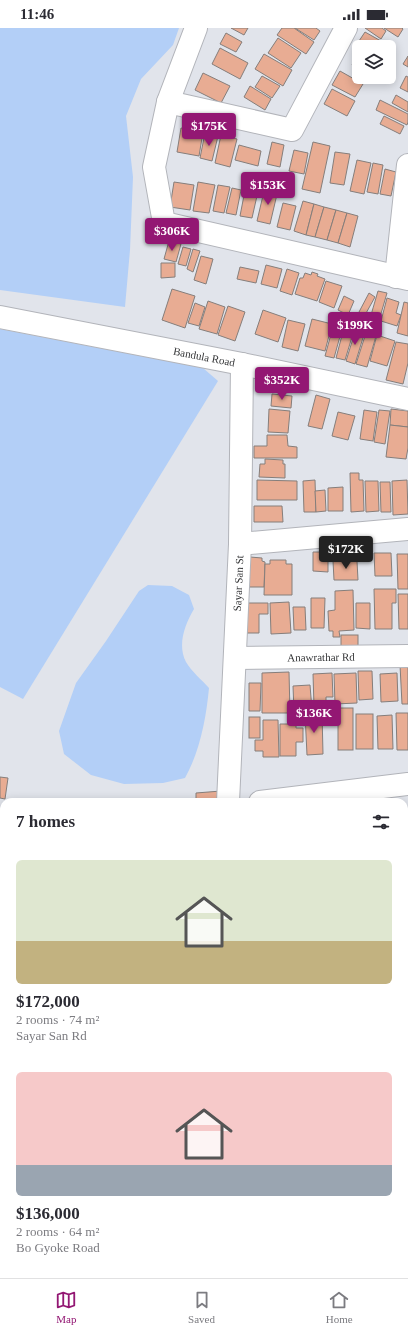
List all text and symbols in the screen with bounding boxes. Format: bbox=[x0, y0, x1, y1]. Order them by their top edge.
text: 11:46 bbox=[20, 6, 54, 22]
map controls bbox=[352, 40, 396, 84]
button: layers bbox=[352, 40, 396, 84]
pin: $175K bbox=[181, 113, 237, 147]
text: $175K bbox=[191, 118, 227, 133]
pin: $153K bbox=[240, 172, 296, 206]
text: $153K bbox=[250, 177, 286, 192]
pin: $306K bbox=[144, 218, 200, 252]
text: $306K bbox=[154, 223, 190, 238]
pin: $199K bbox=[327, 312, 383, 346]
text: $199K bbox=[337, 317, 373, 332]
street label: Bandula Road bbox=[172, 345, 237, 369]
pin: $352K bbox=[254, 367, 310, 401]
text: $352K bbox=[264, 372, 300, 387]
pin: $172K bbox=[318, 536, 374, 570]
text: $172K bbox=[328, 541, 364, 556]
street label: Sayar San St bbox=[231, 555, 245, 612]
street label: Anawrathar Rd bbox=[287, 651, 355, 663]
pin: $136K bbox=[286, 700, 342, 734]
text: $136K bbox=[296, 705, 332, 720]
icon: filters bbox=[370, 811, 392, 833]
text: 7 homes bbox=[16, 812, 75, 831]
icon: home bbox=[168, 886, 240, 958]
text: $172,000 bbox=[16, 992, 80, 1011]
text: 2 rooms · 74 m² bbox=[16, 1012, 99, 1027]
text: Sayar San Rd bbox=[16, 1028, 87, 1043]
icon: home bbox=[168, 1098, 240, 1170]
text: $136,000 bbox=[16, 1204, 80, 1223]
text: 2 rooms · 64 m² bbox=[16, 1224, 99, 1239]
text: Bo Gyoke Road bbox=[16, 1240, 100, 1255]
tab: Map bbox=[55, 1289, 77, 1325]
tab: Saved bbox=[188, 1289, 215, 1325]
tab: Home bbox=[326, 1289, 353, 1325]

